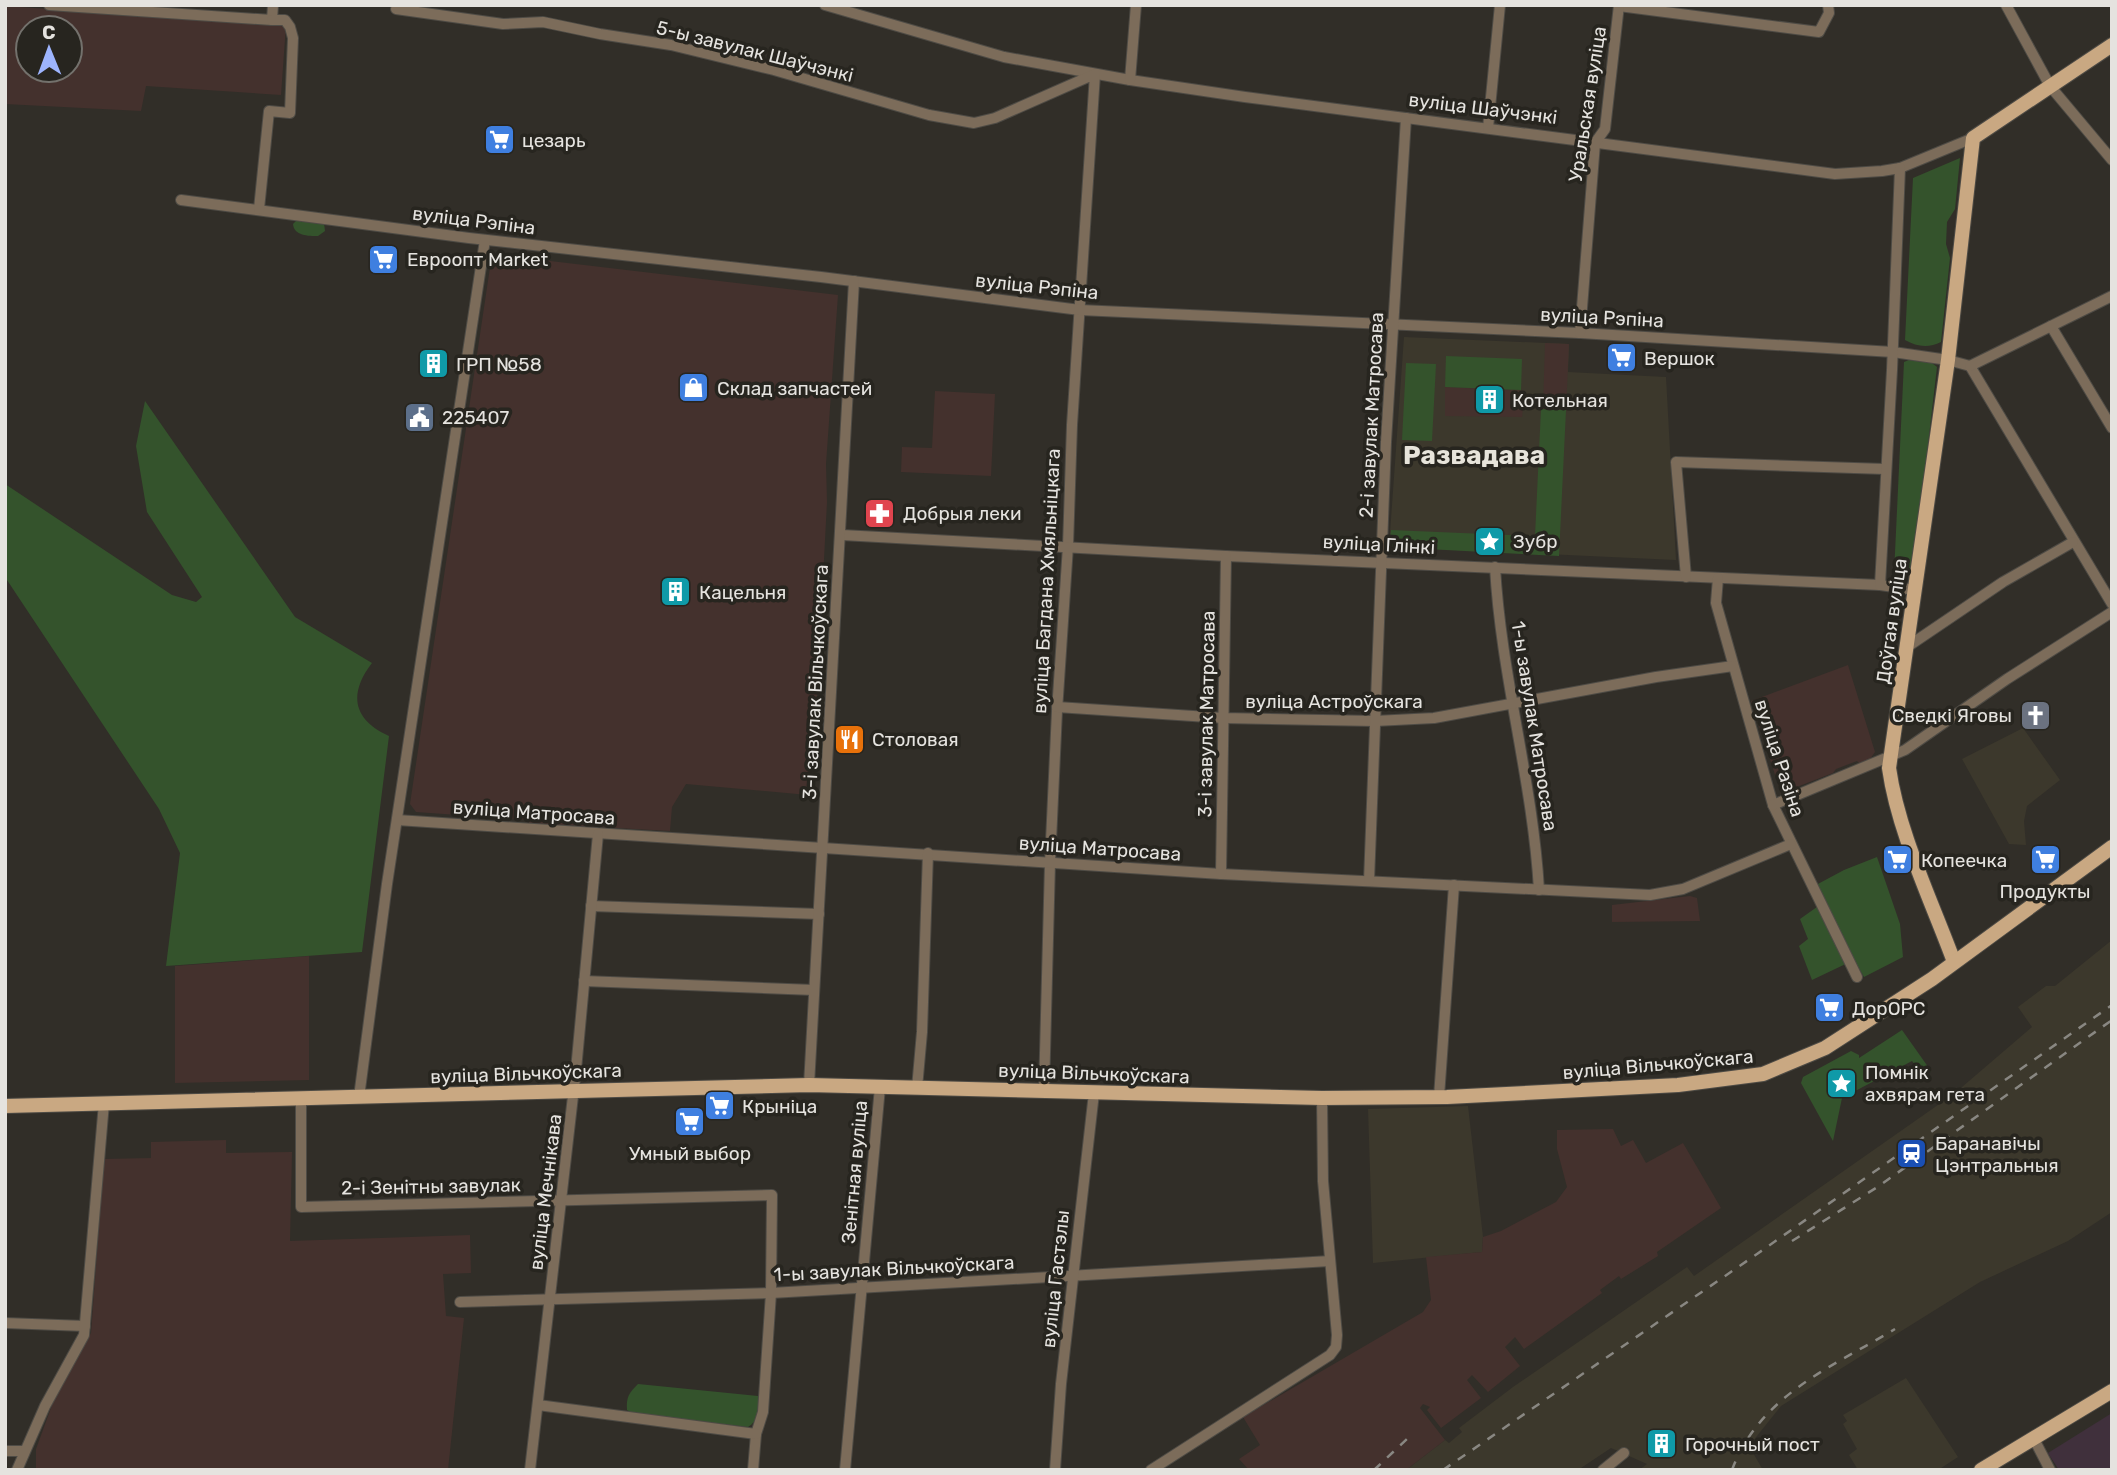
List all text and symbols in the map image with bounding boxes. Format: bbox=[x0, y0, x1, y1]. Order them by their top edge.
north arrow bbox=[14, 14, 84, 84]
street label: 5-ы завулак Шаўчэнкі bbox=[654, 16, 856, 87]
text: С bbox=[42, 21, 56, 44]
street label: Уральская вуліца bbox=[1564, 25, 1611, 184]
street label: вуліца Шаўчэнкі bbox=[1407, 88, 1558, 129]
supermarket icon: цезарь bbox=[482, 123, 516, 157]
place label: цезарь bbox=[522, 129, 586, 152]
street label: вуліца Рэпіна bbox=[411, 202, 537, 239]
supermarket icon: Евроопт Market bbox=[367, 242, 401, 276]
place label: Евроопт Market bbox=[407, 248, 549, 271]
street label: вуліца Рэпіна bbox=[974, 269, 1100, 304]
street label: вуліца Рэпіна bbox=[1540, 303, 1664, 332]
street label: 2-і завулак Матросава bbox=[1355, 312, 1388, 518]
supermarket icon: Вершок bbox=[1604, 341, 1638, 375]
building icon: ГРП №58 bbox=[416, 347, 450, 381]
place label: Вершок bbox=[1644, 347, 1715, 370]
place label: ГРП №58 bbox=[456, 353, 542, 376]
shop icon: Склад запчастей bbox=[677, 371, 711, 405]
place label: Склад запчастей bbox=[717, 377, 872, 400]
building icon: Котельная bbox=[1472, 383, 1506, 417]
place label: Котельная bbox=[1512, 389, 1608, 412]
public building icon: 225407 bbox=[402, 400, 436, 434]
place label: 225407 bbox=[442, 406, 509, 429]
district label: Развадава bbox=[1403, 440, 1545, 471]
street label: вуліца Багдана Хмяльніцкага bbox=[1028, 448, 1065, 714]
pharmacy icon: Добрыя леки bbox=[863, 496, 897, 530]
place label: Добрыя леки bbox=[903, 502, 1022, 525]
place icon: Зубр bbox=[1473, 524, 1507, 558]
street label: вуліца Глінкі bbox=[1322, 530, 1436, 559]
place label: Зубр bbox=[1513, 530, 1558, 553]
street label: Доўгая вуліца bbox=[1871, 557, 1912, 685]
street label: 3-і завулак Вільчкоўскага bbox=[798, 564, 833, 800]
building icon: Кацельня bbox=[659, 575, 693, 609]
place label: Кацельня bbox=[699, 581, 786, 604]
street label: 3-і завулак Матросава bbox=[1193, 611, 1220, 817]
street label: 1-ы завулак Матросава bbox=[1507, 620, 1562, 833]
street label: вуліца Астроўскага bbox=[1245, 690, 1423, 713]
street label: вуліца Разіна bbox=[1750, 697, 1809, 820]
church icon: Сведкі Яговы bbox=[2018, 698, 2052, 732]
place label: Сведкі Яговы bbox=[1892, 704, 2012, 727]
restaurant icon: Столовая bbox=[832, 722, 866, 756]
place label: Столовая bbox=[872, 728, 959, 751]
street label: вуліца Матросава bbox=[452, 795, 616, 830]
street label: вуліца Матросава bbox=[1018, 831, 1182, 866]
supermarket icon: Копеечка bbox=[1881, 843, 1915, 877]
supermarket icon: Продукты bbox=[2028, 843, 2062, 877]
place label: Копеечка bbox=[1921, 849, 2007, 872]
place label: Продукты bbox=[2000, 880, 2090, 903]
supermarket icon: ДорОРС bbox=[1812, 991, 1846, 1025]
place label: ДорОРС bbox=[1852, 997, 1925, 1020]
street label: вуліца Вільчкоўскага bbox=[1562, 1045, 1754, 1084]
street label: вуліца Вільчкоўскага bbox=[430, 1059, 622, 1088]
street label: вуліца Вільчкоўскага bbox=[998, 1059, 1190, 1088]
place label: Помнік ахвярам гета bbox=[1865, 1061, 1985, 1106]
place icon: Помнік ахвярам гета bbox=[1825, 1066, 1859, 1100]
supermarket icon: Крыніца bbox=[702, 1089, 736, 1123]
place label: Крыніца bbox=[742, 1095, 817, 1118]
street label: Зенітная вуліца bbox=[837, 1099, 872, 1245]
supermarket icon: Умный выбор bbox=[673, 1105, 707, 1139]
street label: вуліца Мечнікава bbox=[525, 1113, 566, 1271]
place label: Баранавічы Цэнтральныя bbox=[1935, 1132, 2059, 1177]
station icon: Баранавічы Цэнтральныя bbox=[1895, 1137, 1929, 1171]
place label: Умный выбор bbox=[629, 1142, 751, 1165]
street label: 2-і Зенітны завулак bbox=[341, 1173, 521, 1200]
street label: вуліца Гастэлы bbox=[1037, 1209, 1074, 1349]
street label: 1-ы завулак Вільчкоўскага bbox=[773, 1251, 1015, 1286]
building icon: Горочный пост bbox=[1645, 1427, 1679, 1461]
place label: Горочный пост bbox=[1685, 1433, 1820, 1456]

